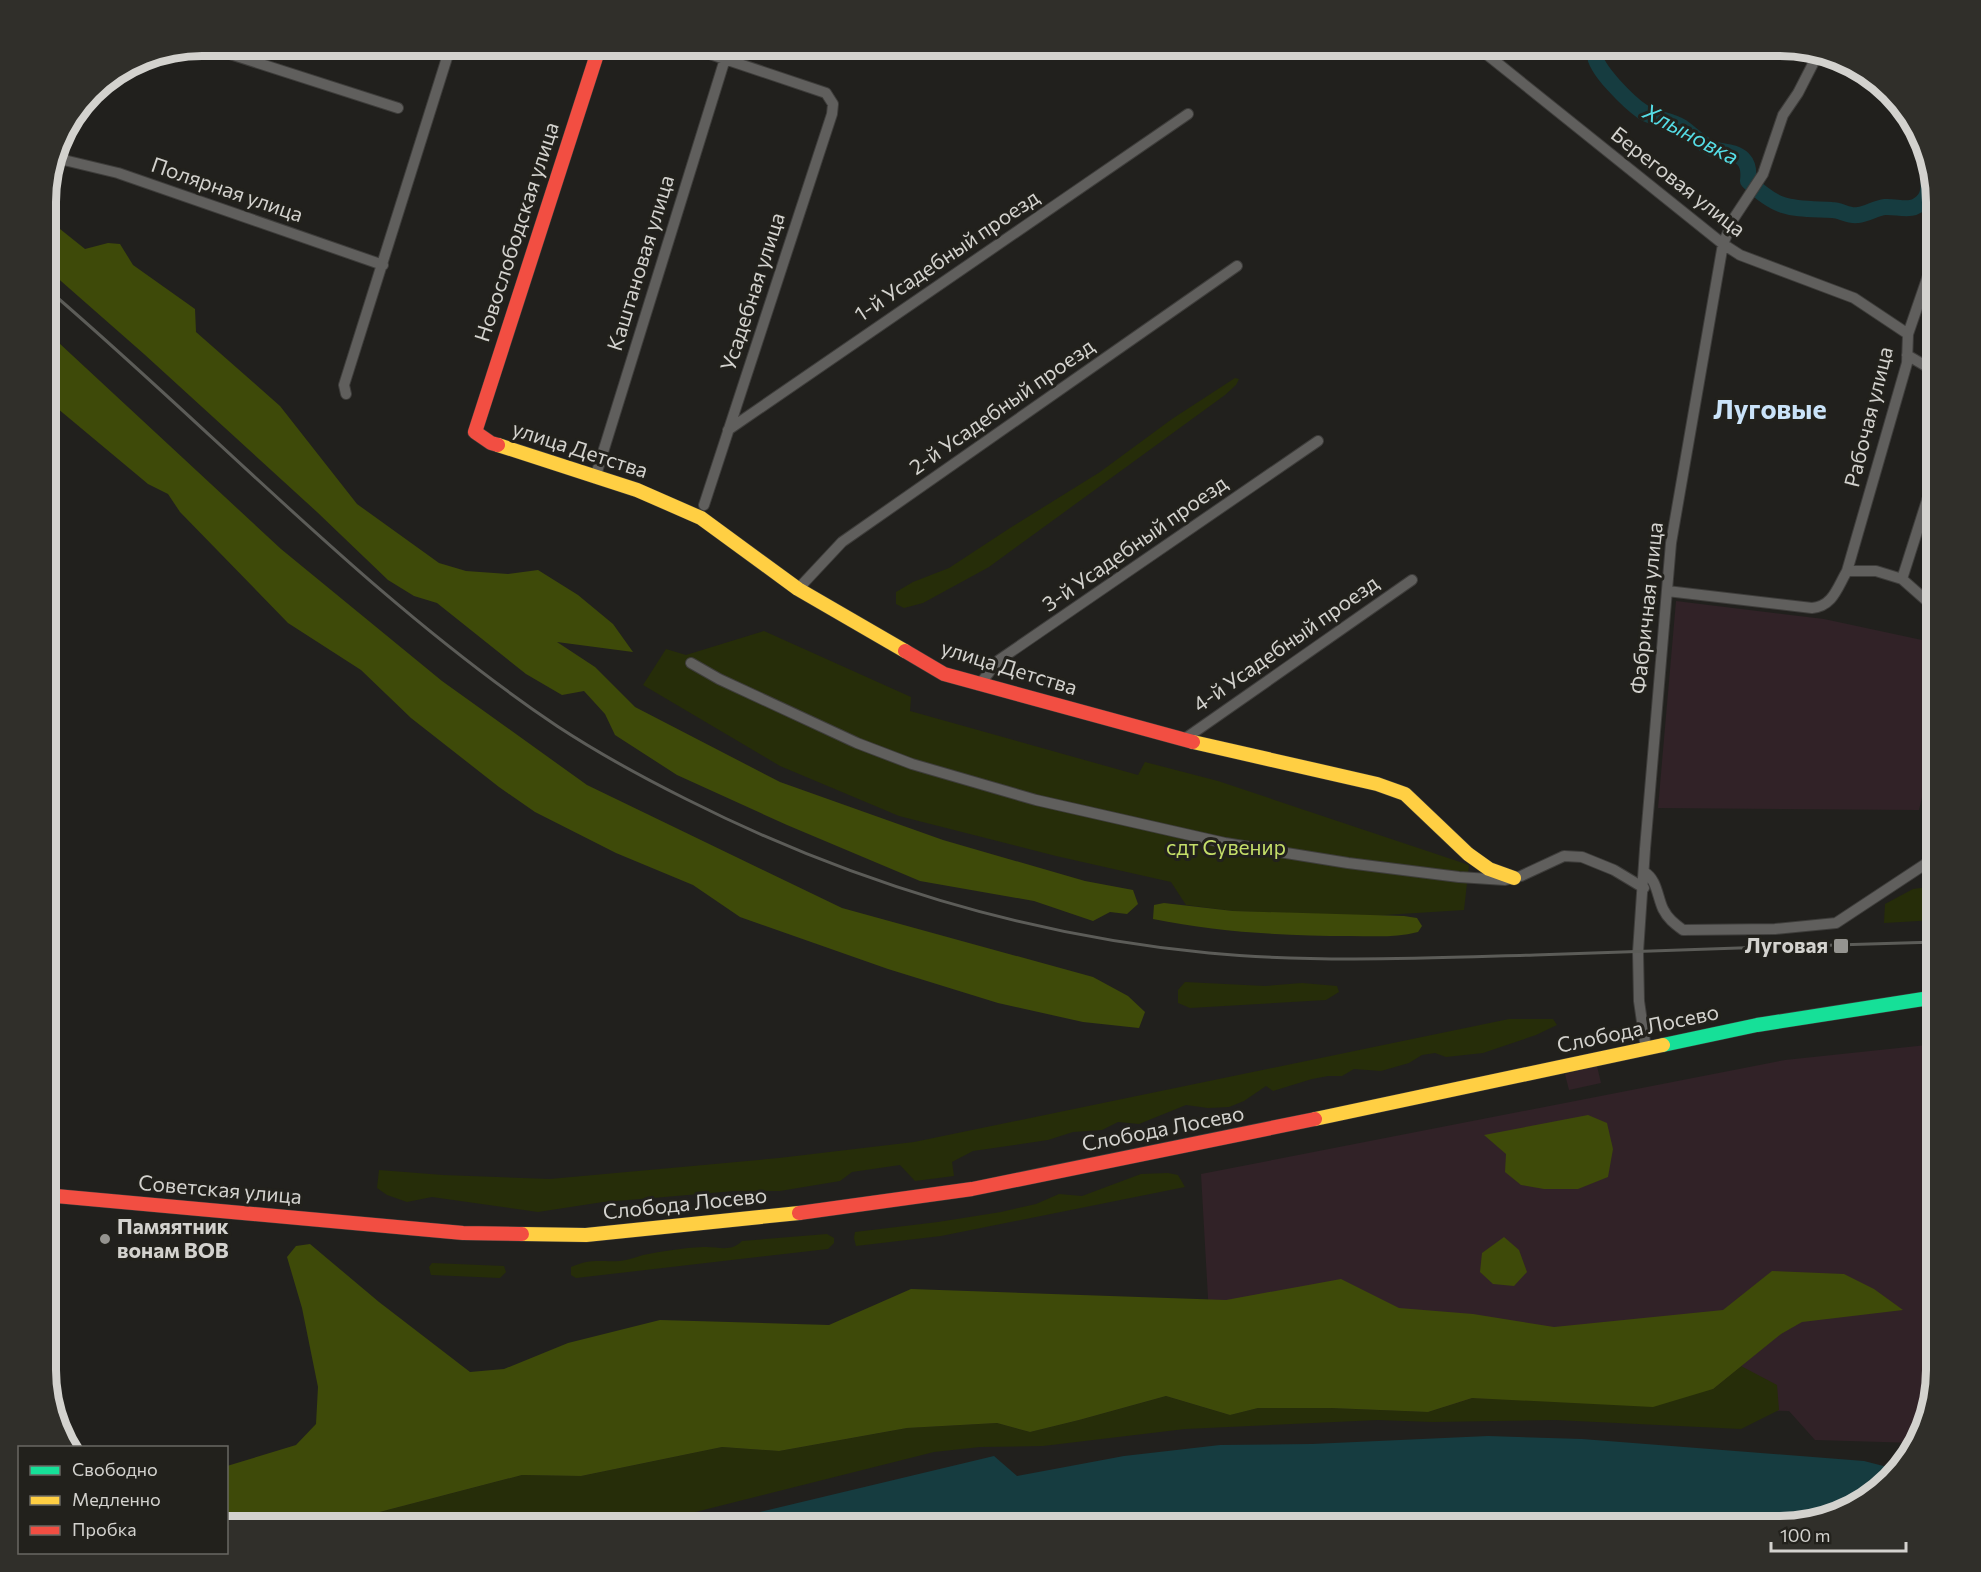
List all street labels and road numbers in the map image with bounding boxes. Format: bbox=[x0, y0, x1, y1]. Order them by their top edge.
street label: Новослободская улица bbox=[468, 119, 563, 345]
street label: Береговая улица bbox=[1607, 121, 1751, 241]
street label: Полярная улица bbox=[148, 151, 307, 226]
street label: Каштановая улица bbox=[601, 172, 678, 353]
street label: 1-й Усадебный проезд bbox=[849, 184, 1043, 326]
street label: Усадебная улица bbox=[714, 209, 789, 374]
street label: 2-й Усадебный проезд bbox=[904, 333, 1098, 479]
street label: Рабочая улица bbox=[1838, 344, 1897, 489]
street label: улица Детства bbox=[510, 415, 651, 482]
street label: 3-й Усадебный проезд bbox=[1037, 469, 1231, 616]
street label: Фабричная улица bbox=[1624, 521, 1667, 695]
street label: 4-й Усадебный проезд bbox=[1188, 569, 1383, 716]
street label: улица Детства bbox=[938, 634, 1081, 699]
street label: Слобода Лосево bbox=[1554, 998, 1721, 1057]
street label: Слобода Лосево bbox=[1079, 1100, 1246, 1156]
street label: Советская улица bbox=[137, 1169, 303, 1208]
street label: Слобода Лосево bbox=[602, 1181, 768, 1224]

